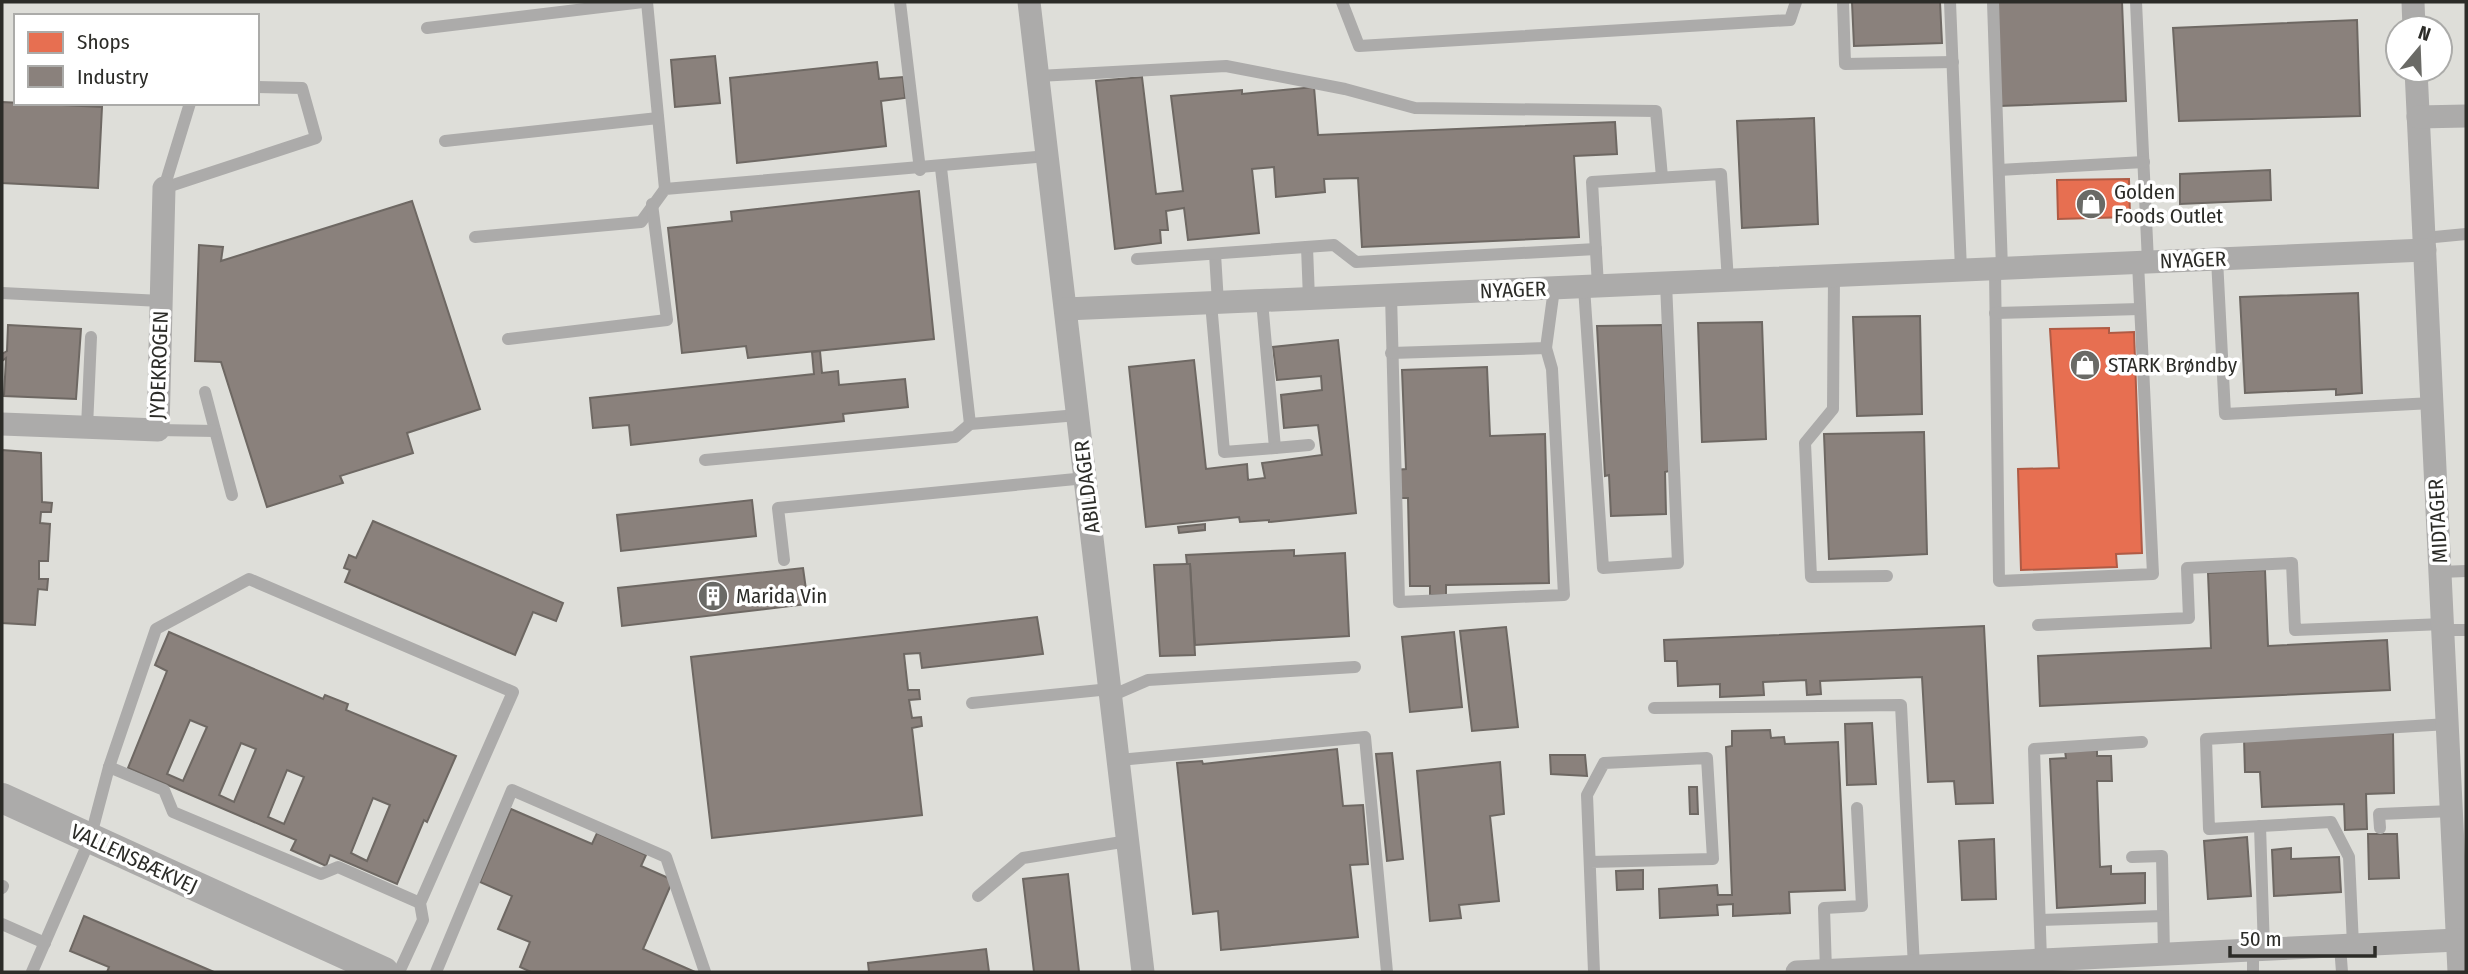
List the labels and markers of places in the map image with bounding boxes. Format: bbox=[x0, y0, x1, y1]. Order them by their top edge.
place label: Golden Foods Outlet bbox=[2114, 179, 2223, 229]
shop icon: Golden Foods Outlet bbox=[2074, 187, 2108, 221]
shop icon: STARK Brøndby bbox=[2068, 348, 2102, 382]
place label: STARK Brøndby bbox=[2108, 352, 2238, 378]
building icon: Marida Vin bbox=[696, 579, 730, 613]
place label: Marida Vin bbox=[736, 583, 827, 609]

